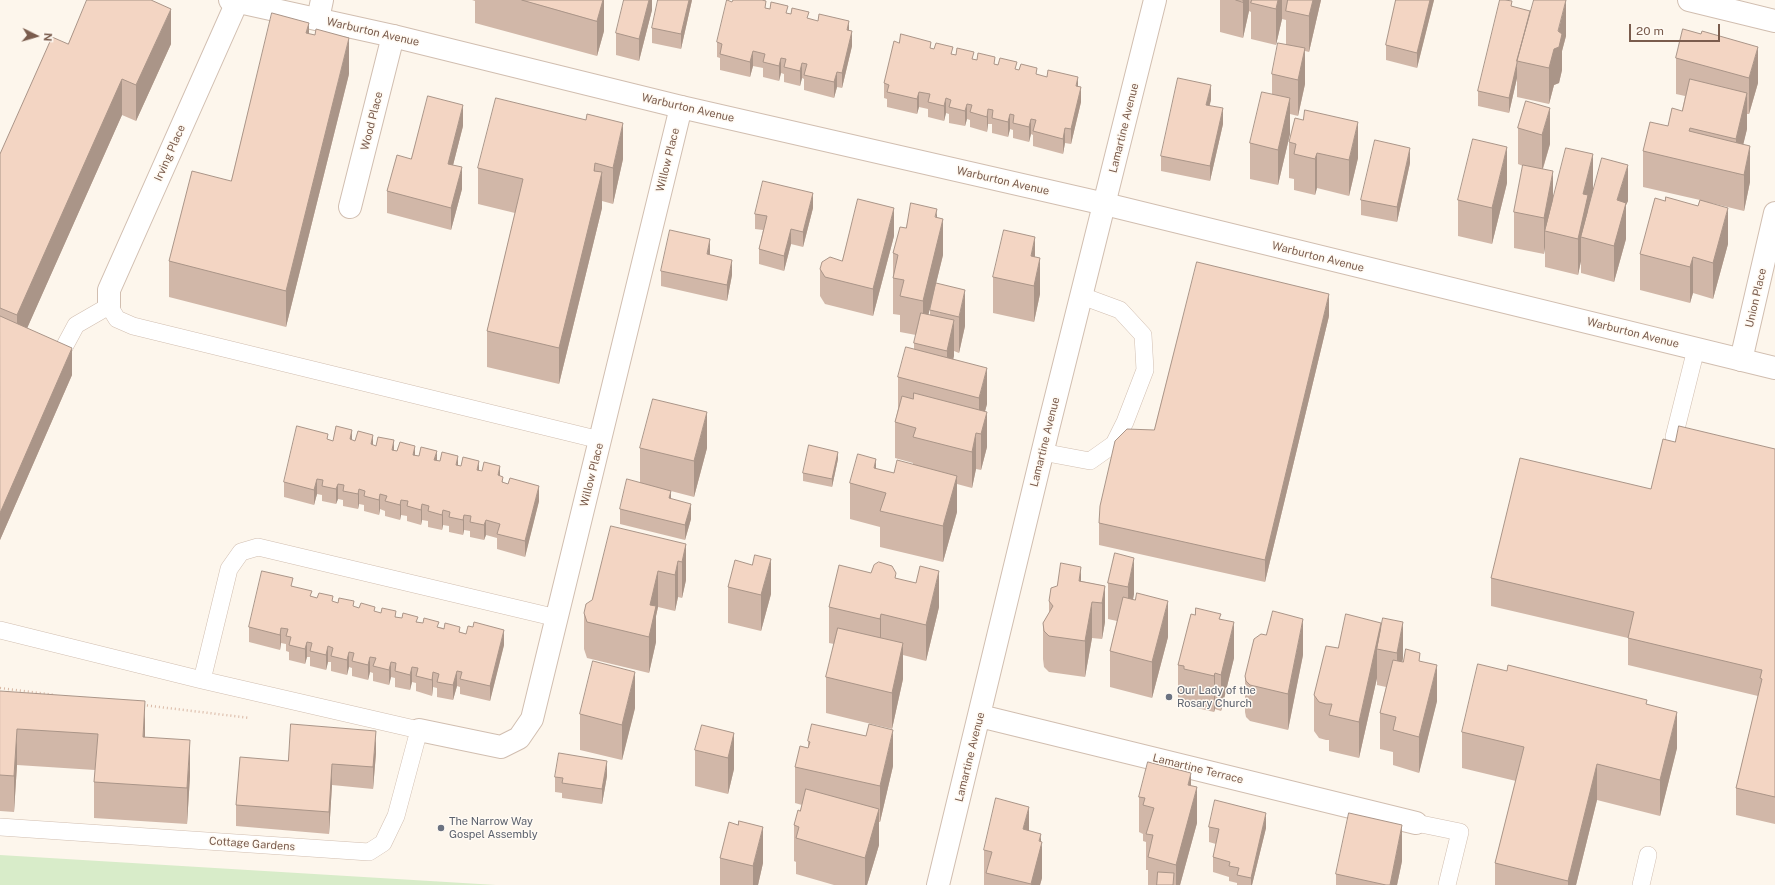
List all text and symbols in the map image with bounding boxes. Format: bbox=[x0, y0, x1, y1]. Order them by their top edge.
street label: Warburton Avenue bbox=[325, 15, 421, 49]
north arrow bbox=[16, 16, 56, 56]
scale bar bbox=[1631, 16, 1722, 42]
text: 20 m bbox=[1636, 24, 1664, 38]
text: N bbox=[42, 32, 54, 42]
street label: Lamartine Avenue bbox=[1106, 82, 1142, 174]
street label: Wood Place bbox=[358, 90, 386, 152]
street label: Warburton Avenue bbox=[640, 91, 736, 125]
street label: Irving Place bbox=[152, 123, 188, 183]
street label: Willow Place bbox=[654, 127, 682, 193]
street label: Warburton Avenue bbox=[955, 164, 1051, 198]
street label: Warburton Avenue bbox=[1270, 239, 1366, 275]
street label: Union Place bbox=[1743, 267, 1769, 329]
street label: Warburton Avenue bbox=[1585, 315, 1681, 351]
street label: Lamartine Avenue bbox=[1027, 396, 1063, 488]
street label: Willow Place bbox=[578, 442, 606, 508]
place label: Our Lady of the Rosary Church bbox=[1177, 684, 1256, 710]
marker: Our Lady of the Rosary Church bbox=[1164, 692, 1174, 702]
street label: Lamartine Avenue bbox=[952, 711, 988, 803]
street label: Lamartine Terrace bbox=[1151, 751, 1245, 787]
place label: The Narrow Way Gospel Assembly bbox=[449, 815, 538, 841]
marker: The Narrow Way Gospel Assembly bbox=[436, 823, 446, 833]
street label: Cottage Gardens bbox=[209, 834, 295, 854]

